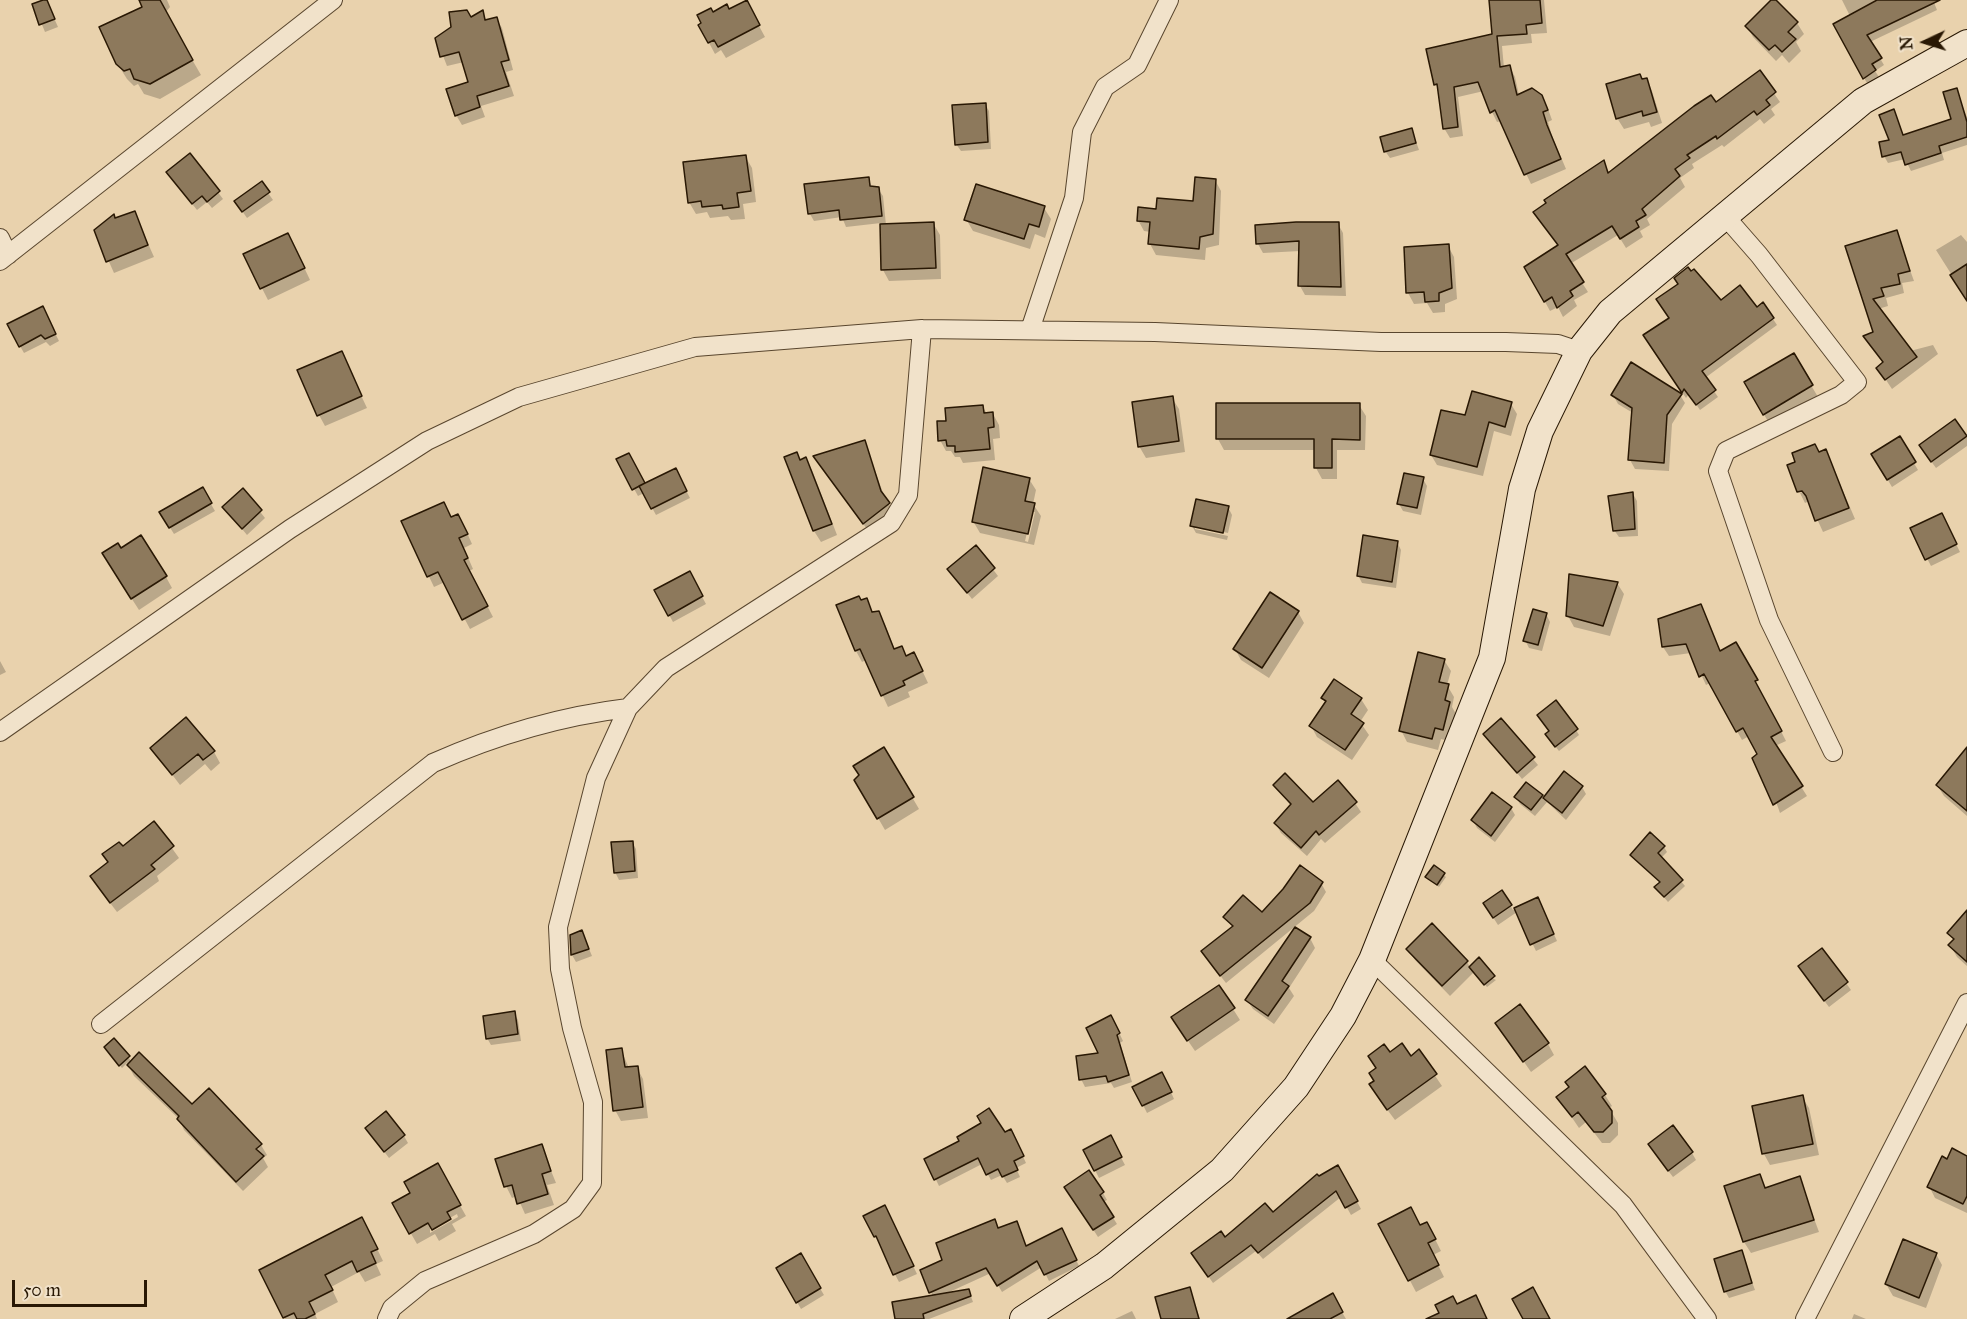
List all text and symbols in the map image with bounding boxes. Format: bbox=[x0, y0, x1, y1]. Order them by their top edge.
north arrow bbox=[1895, 12, 1955, 72]
text: N bbox=[1897, 36, 1916, 51]
scale bar bbox=[15, 1268, 150, 1306]
text: 50 m bbox=[23, 1279, 61, 1301]

